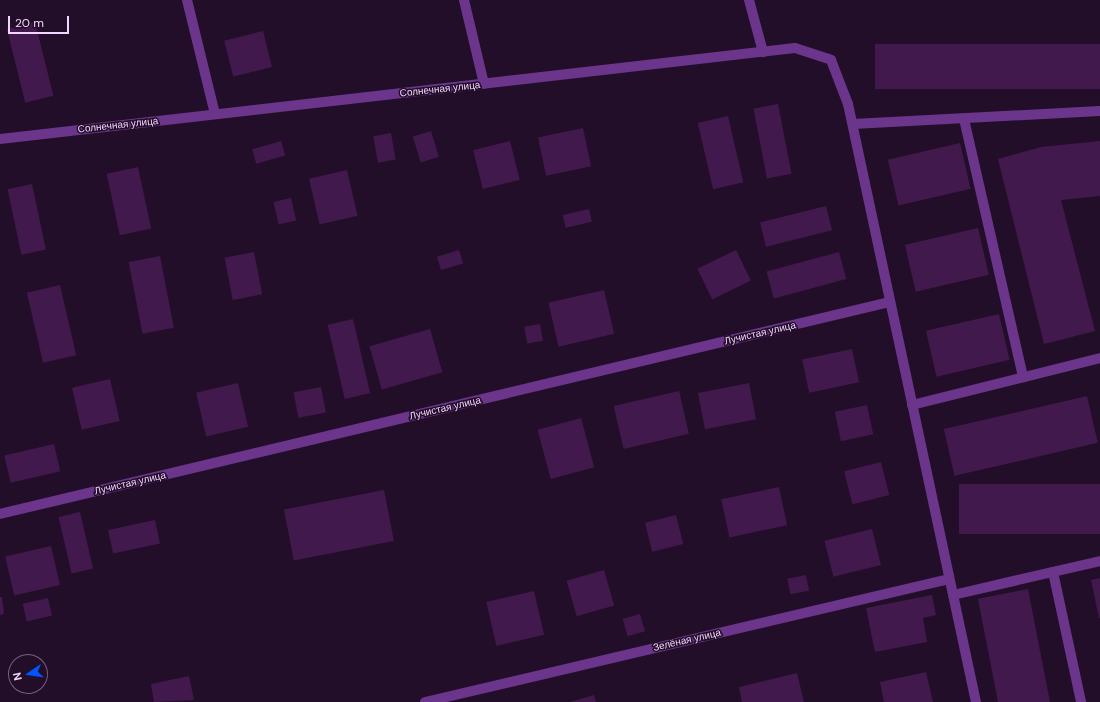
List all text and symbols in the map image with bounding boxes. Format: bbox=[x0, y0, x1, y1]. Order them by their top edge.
scale bar bbox=[10, 8, 71, 34]
text: 20 m bbox=[15, 15, 44, 31]
street label: Солнечная улица bbox=[399, 79, 481, 99]
street label: Солнечная улица bbox=[77, 115, 159, 135]
street label: Лучистая улица bbox=[723, 319, 797, 347]
street label: Лучистая улица bbox=[408, 394, 482, 422]
street label: Лучистая улица bbox=[93, 469, 167, 497]
street label: Зелёная улица bbox=[652, 626, 722, 654]
north arrow bbox=[8, 654, 48, 694]
text: N bbox=[10, 671, 25, 682]

